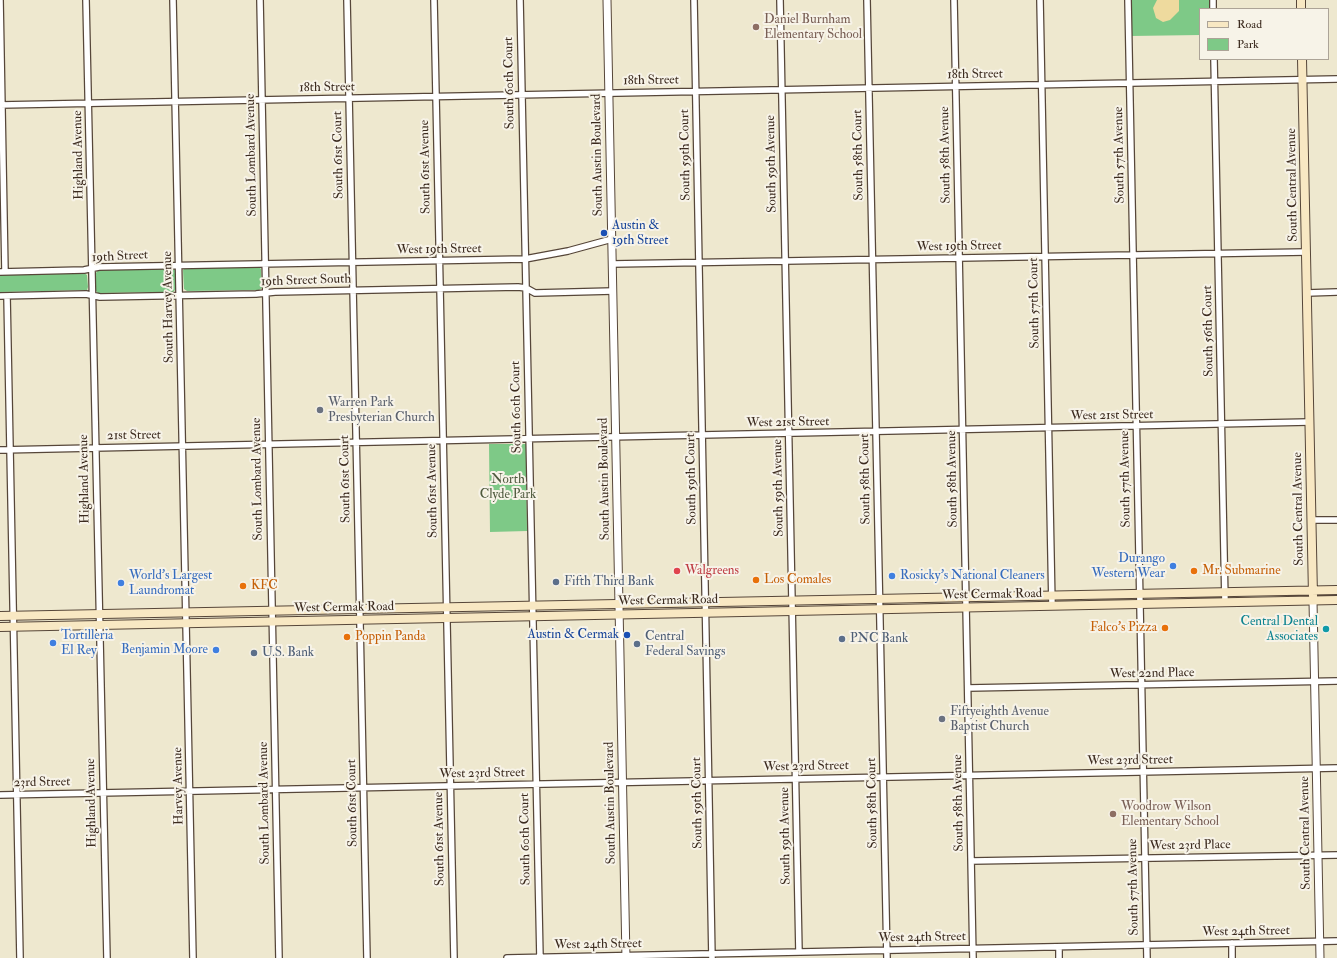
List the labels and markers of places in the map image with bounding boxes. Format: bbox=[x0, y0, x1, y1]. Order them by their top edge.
place label: Daniel Burnham Elementary School bbox=[764, 12, 862, 43]
marker: Daniel Burnham Elementary School bbox=[751, 22, 761, 32]
place label: Austin & 19th Street bbox=[612, 218, 668, 249]
marker: Austin & 19th Street bbox=[599, 228, 609, 238]
place label: Warren Park Presbyterian Church bbox=[328, 395, 435, 426]
marker: Warren Park Presbyterian Church bbox=[315, 405, 325, 415]
place label: Durango Western Wear bbox=[1091, 551, 1165, 582]
marker: Durango Western Wear bbox=[1168, 561, 1178, 571]
place label: Walgreens bbox=[685, 563, 739, 579]
place label: Mr. Submarine bbox=[1202, 563, 1281, 579]
marker: Walgreens bbox=[672, 566, 682, 576]
marker: Mr. Submarine bbox=[1189, 566, 1199, 576]
place label: World's Largest Laundromat bbox=[129, 568, 212, 599]
place label: Rosicky's National Cleaners bbox=[900, 568, 1045, 584]
marker: Rosicky's National Cleaners bbox=[887, 571, 897, 581]
place label: Los Comales bbox=[764, 572, 831, 588]
place label: Fifth Third Bank bbox=[564, 574, 654, 590]
marker: Los Comales bbox=[751, 575, 761, 585]
marker: Fifth Third Bank bbox=[551, 577, 561, 587]
marker: World's Largest Laundromat bbox=[116, 578, 126, 588]
place label: KFC bbox=[251, 578, 278, 594]
marker: KFC bbox=[238, 581, 248, 591]
place label: Central Dental Associates bbox=[1240, 614, 1318, 645]
place label: Falco's Pizza bbox=[1090, 620, 1157, 636]
marker: Falco's Pizza bbox=[1160, 623, 1170, 633]
marker: Central Dental Associates bbox=[1321, 624, 1331, 634]
place label: Austin & Cermak bbox=[527, 627, 619, 643]
place label: Tortilleria El Rey bbox=[61, 628, 113, 659]
place label: Poppin Panda bbox=[355, 629, 426, 645]
place label: Central Federal Savings bbox=[645, 629, 725, 660]
marker: Austin & Cermak bbox=[622, 630, 632, 640]
place label: PNC Bank bbox=[850, 631, 908, 647]
marker: Poppin Panda bbox=[342, 632, 352, 642]
marker: PNC Bank bbox=[837, 634, 847, 644]
marker: Tortilleria El Rey bbox=[48, 638, 58, 648]
marker: Central Federal Savings bbox=[632, 639, 642, 649]
place label: Benjamin Moore bbox=[121, 642, 208, 658]
marker: Benjamin Moore bbox=[211, 645, 221, 655]
place label: U.S. Bank bbox=[262, 645, 314, 661]
marker: U.S. Bank bbox=[249, 648, 259, 658]
place label: Fiftyeighth Avenue Baptist Church bbox=[950, 704, 1049, 735]
marker: Fiftyeighth Avenue Baptist Church bbox=[937, 714, 947, 724]
place label: Woodrow Wilson Elementary School bbox=[1121, 799, 1219, 830]
marker: Woodrow Wilson Elementary School bbox=[1108, 809, 1118, 819]

